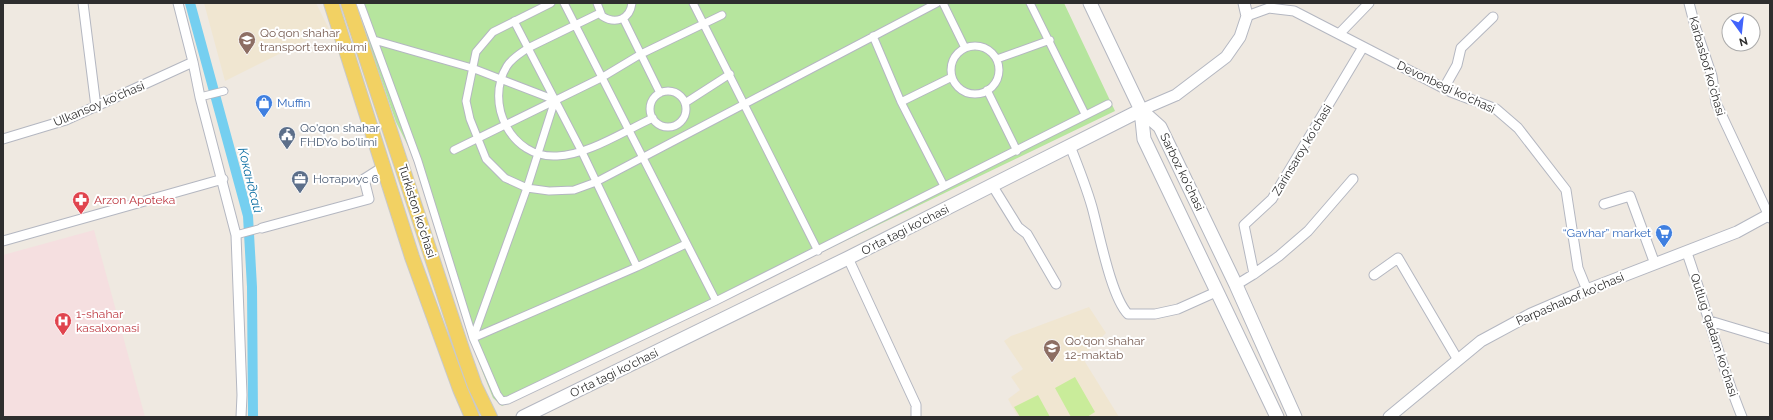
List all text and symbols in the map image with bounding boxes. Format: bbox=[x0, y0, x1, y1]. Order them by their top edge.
north arrow bbox=[1721, 12, 1761, 52]
street label: Karbasbof ko'chasi bbox=[1686, 15, 1728, 117]
place label: Qoʻqon shahar transport texnikumi bbox=[260, 26, 367, 54]
school or university icon: Qoʻqon shahar transport texnikumi bbox=[237, 30, 257, 55]
text: N bbox=[1738, 34, 1749, 49]
street label: Devonbegi ko'chasi bbox=[1395, 58, 1497, 116]
street label: Ulkansoy ko'chasi bbox=[51, 78, 147, 130]
shop icon: Muffin bbox=[254, 93, 274, 118]
place label: Muffin bbox=[277, 96, 310, 110]
street label: Zarinsaroy ko'chasi bbox=[1269, 102, 1335, 198]
place label: Qo'qon shahar FHDYo bo'limi bbox=[300, 121, 381, 149]
public building icon: Qo'qon shahar FHDYo bo'limi bbox=[277, 125, 297, 150]
street label: Sarboz ko'chasi bbox=[1157, 131, 1207, 213]
water label: Кокандсай bbox=[235, 146, 266, 214]
street label: Turkiston ko'chasi bbox=[395, 163, 439, 259]
office icon: Нотариус 6 bbox=[290, 169, 310, 194]
place label: Нотариус 6 bbox=[313, 172, 379, 186]
pharmacy icon: Arzon Apoteka bbox=[71, 190, 91, 215]
place label: Arzon Apoteka bbox=[94, 193, 175, 207]
street label: O'rta tagi ko'chasi bbox=[859, 202, 951, 258]
supermarket icon: “Gavhar” market bbox=[1654, 223, 1674, 248]
place label: “Gavhar” market bbox=[1563, 226, 1651, 240]
street label: Parpashabof ko'chasi bbox=[1514, 270, 1626, 328]
street label: Qutlug' qadam ko'chasi bbox=[1687, 272, 1741, 398]
place label: 1-shahar kasalxonasi bbox=[76, 307, 139, 335]
hospital icon: 1-shahar kasalxonasi bbox=[53, 311, 73, 336]
place label: Qo'qon shahar 12-maktab bbox=[1065, 334, 1146, 362]
school or university icon: Qo'qon shahar 12-maktab bbox=[1042, 338, 1062, 363]
street label: O'rta tagi ko'chasi bbox=[568, 346, 660, 400]

